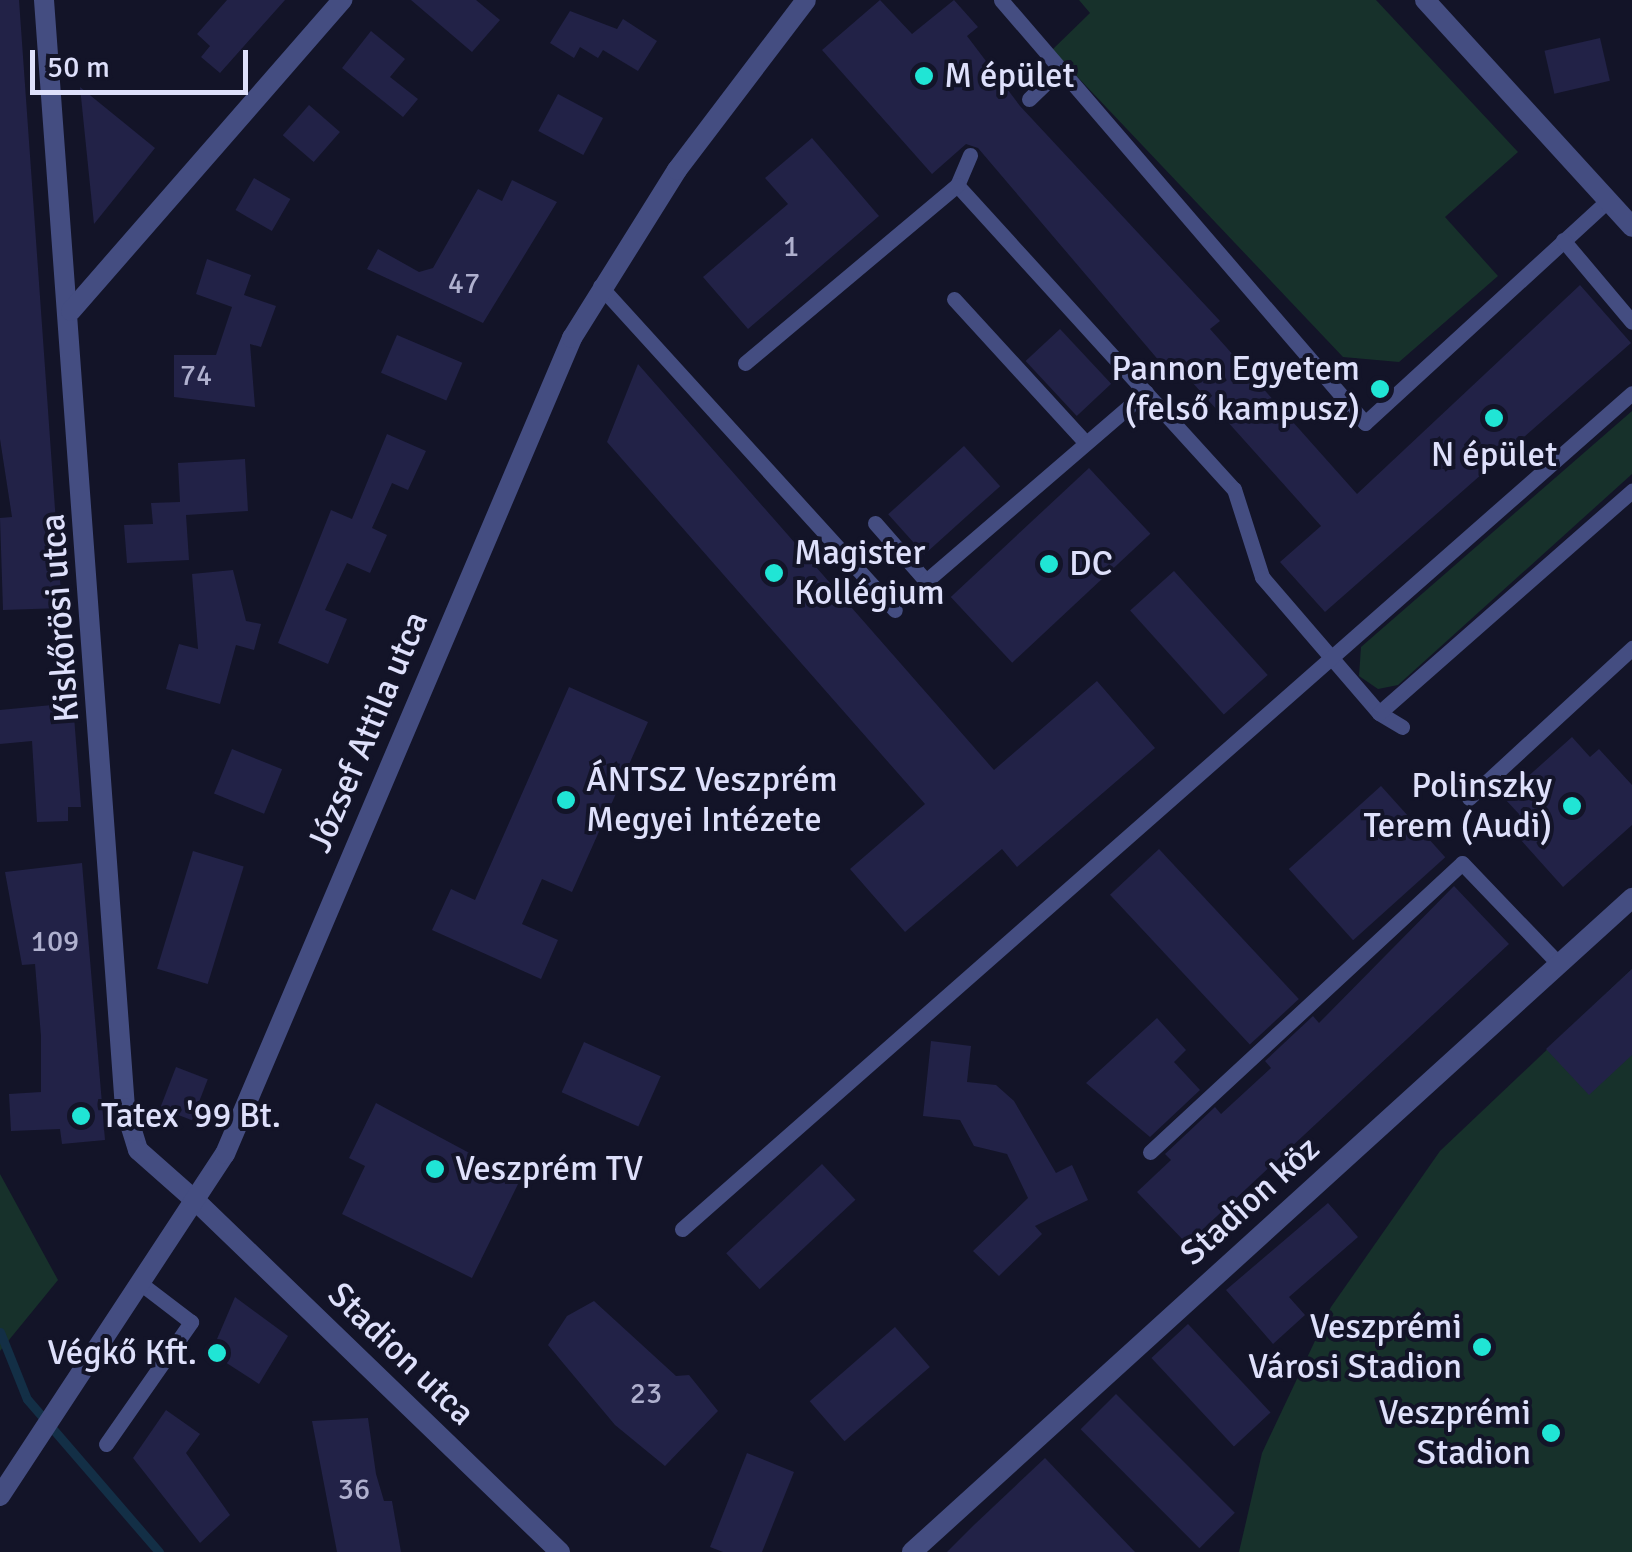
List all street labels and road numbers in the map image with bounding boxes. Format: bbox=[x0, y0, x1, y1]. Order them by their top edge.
street label: Kiskőrösi utca bbox=[32, 512, 88, 724]
street label: József Attila utca bbox=[298, 605, 438, 859]
street label: Stadion köz bbox=[1172, 1128, 1328, 1274]
street label: Stadion utca bbox=[319, 1274, 483, 1434]

